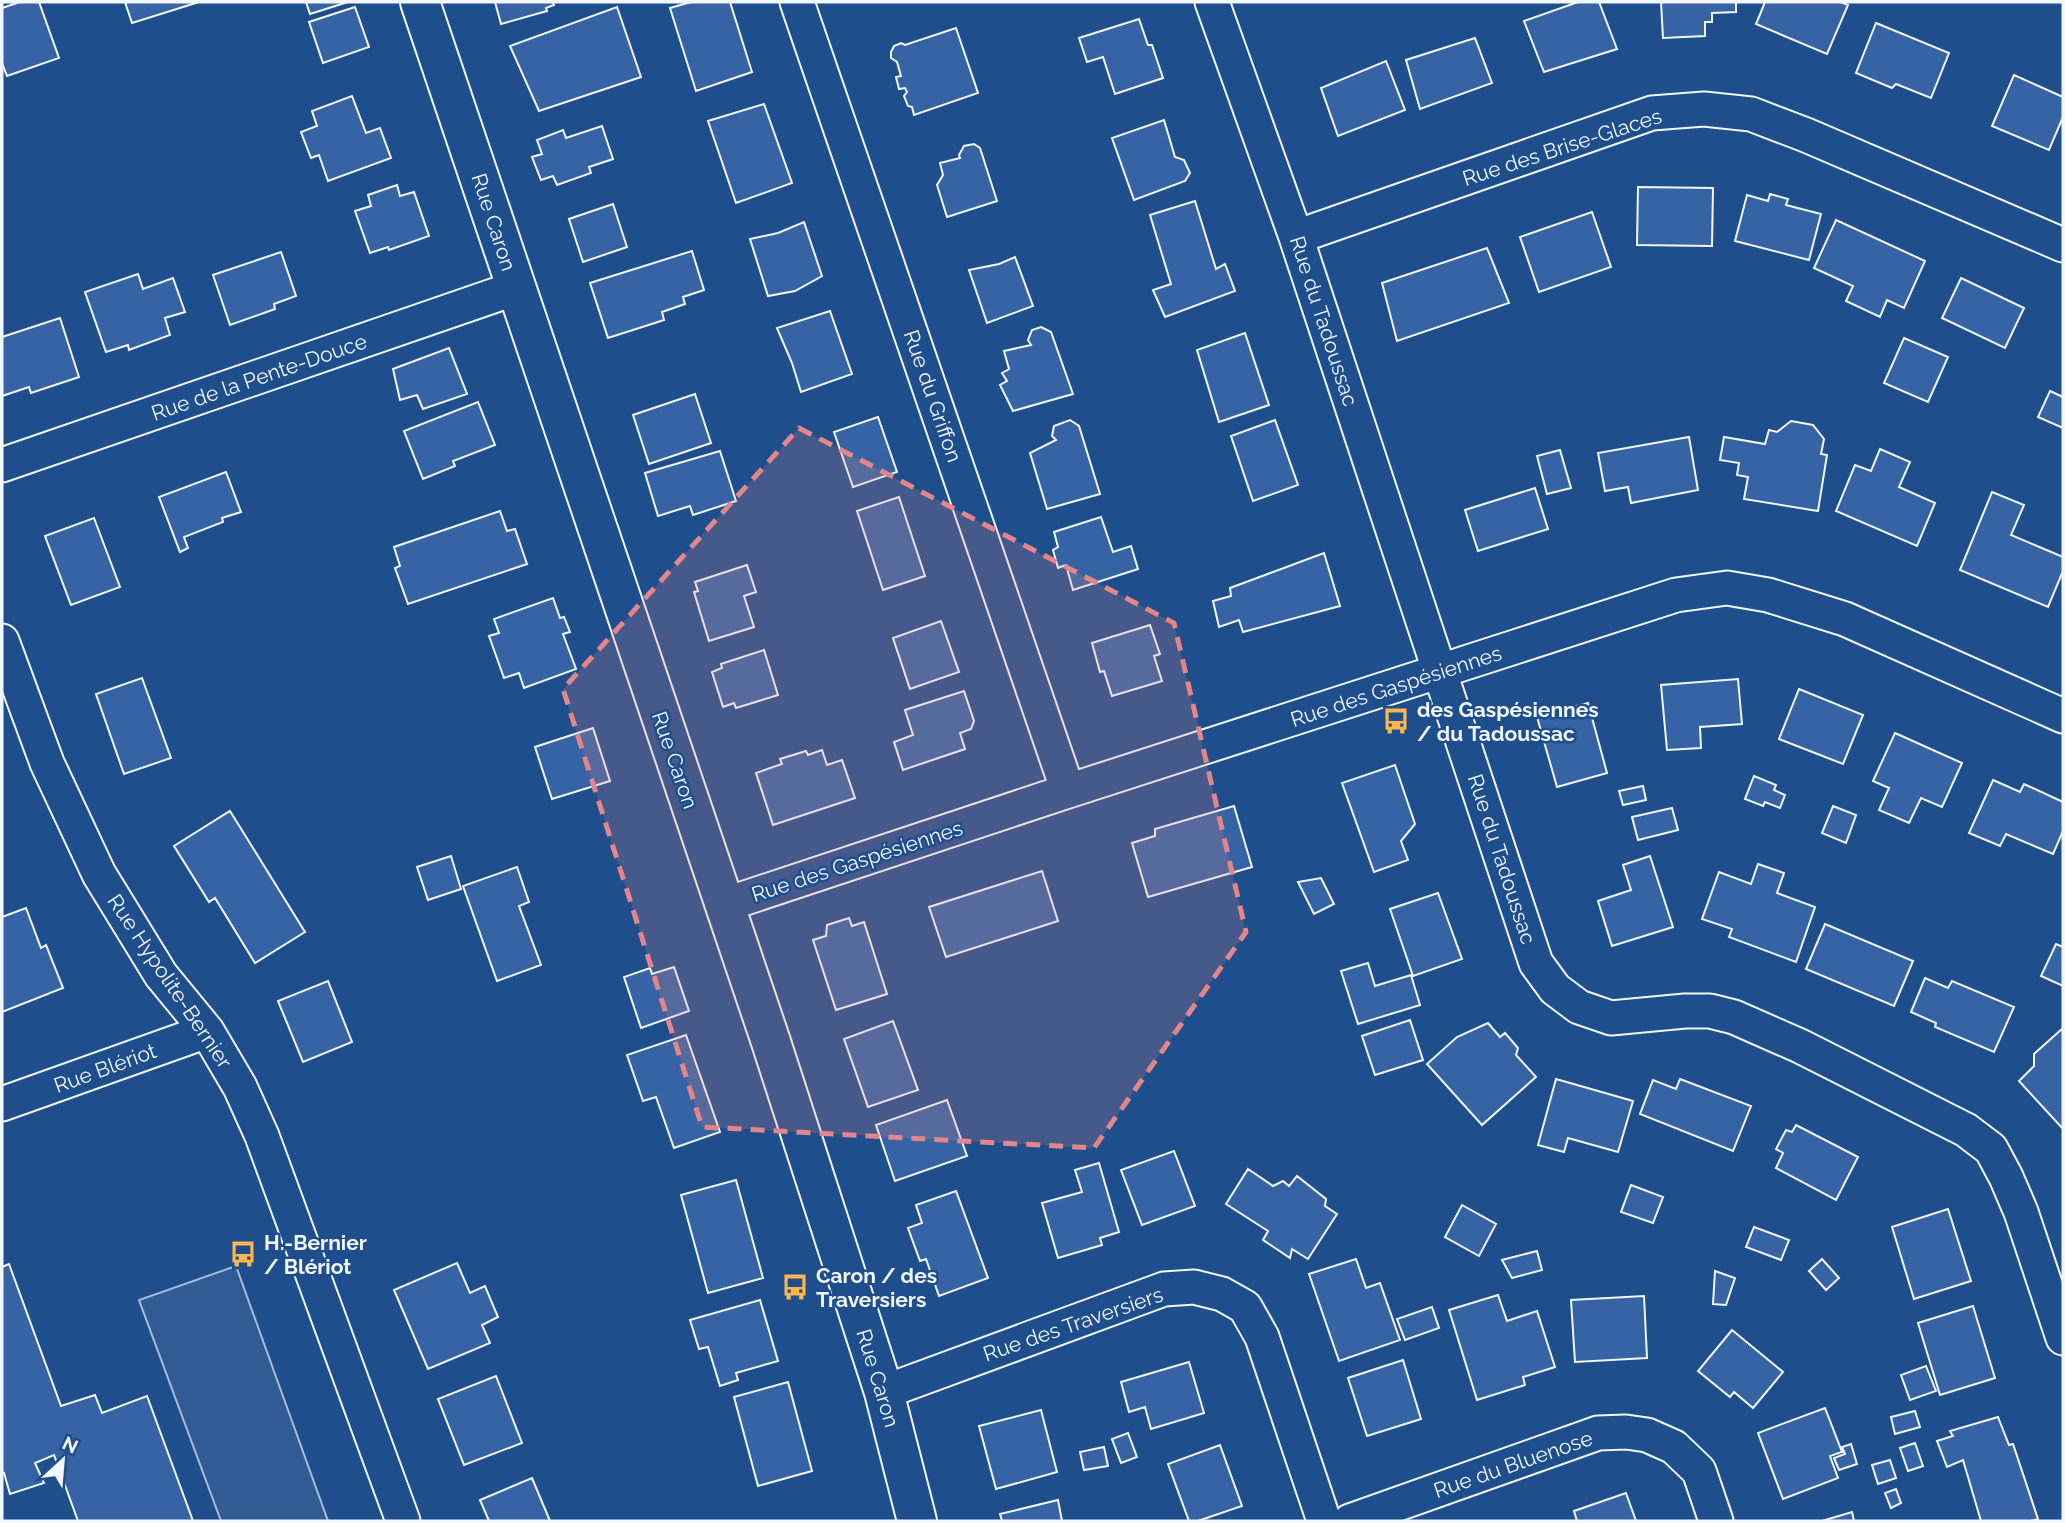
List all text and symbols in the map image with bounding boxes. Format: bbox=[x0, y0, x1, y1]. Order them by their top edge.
street label: Rue des Brise-Glaces bbox=[1459, 103, 1665, 191]
street label: Rue Caron bbox=[466, 170, 522, 274]
street label: Rue du Tadoussac bbox=[1285, 233, 1363, 409]
street label: Rue du Griffon bbox=[899, 327, 967, 465]
street label: Rue de la Pente-Douce bbox=[148, 328, 370, 426]
street label: Rue des Gaspésiennes bbox=[1287, 640, 1505, 732]
place label: des Gaspésiennes / du Tadoussac bbox=[1417, 697, 1599, 746]
bus stop icon: des Gaspésiennes / du Tadoussac bbox=[1381, 706, 1411, 736]
street label: Rue Caron bbox=[647, 708, 703, 812]
street label: Rue du Tadoussac bbox=[1463, 771, 1541, 947]
street label: Rue des Gaspésiennes bbox=[748, 815, 966, 907]
street label: Rue Hypolite-Bernier bbox=[102, 889, 238, 1073]
street label: Rue Blériot bbox=[50, 1038, 160, 1098]
place label: H.-Bernier / Blériot bbox=[264, 1230, 367, 1279]
bus stop icon: H.-Bernier / Blériot bbox=[228, 1239, 258, 1269]
place label: Caron / des Traversiers bbox=[816, 1263, 937, 1312]
bus stop icon: Caron / des Traversiers bbox=[780, 1272, 810, 1302]
street label: Rue des Traversiers bbox=[980, 1282, 1166, 1366]
street label: Rue Caron bbox=[851, 1326, 905, 1430]
north arrow bbox=[28, 1425, 98, 1495]
street label: Rue du Bluenose bbox=[1430, 1425, 1596, 1503]
text: N bbox=[59, 1432, 82, 1458]

